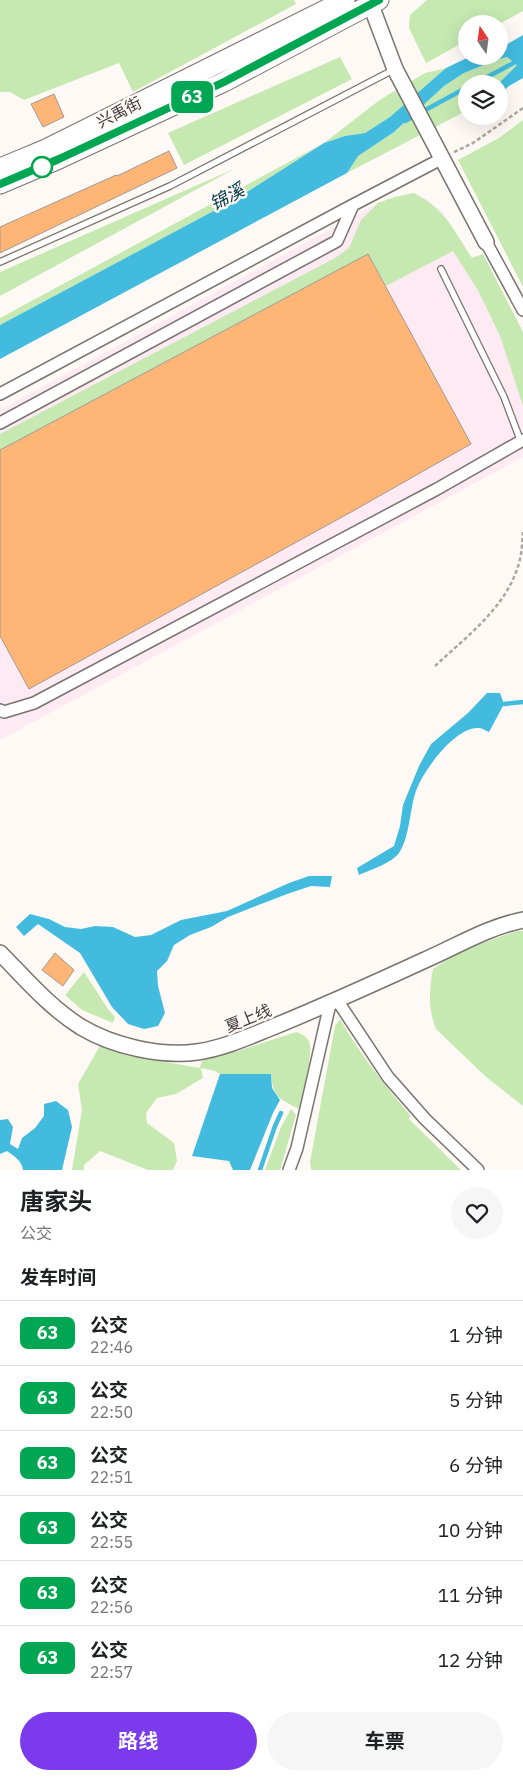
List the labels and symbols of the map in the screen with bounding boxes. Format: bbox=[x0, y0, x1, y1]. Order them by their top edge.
north arrow bbox=[458, 15, 508, 65]
line badge: 63 bbox=[170, 81, 214, 113]
street label: 兴禹街 bbox=[93, 92, 145, 132]
unlabelled marker bbox=[31, 156, 53, 178]
water label: 锦溪 bbox=[205, 177, 250, 215]
street label: 夏上线 bbox=[222, 1000, 274, 1036]

